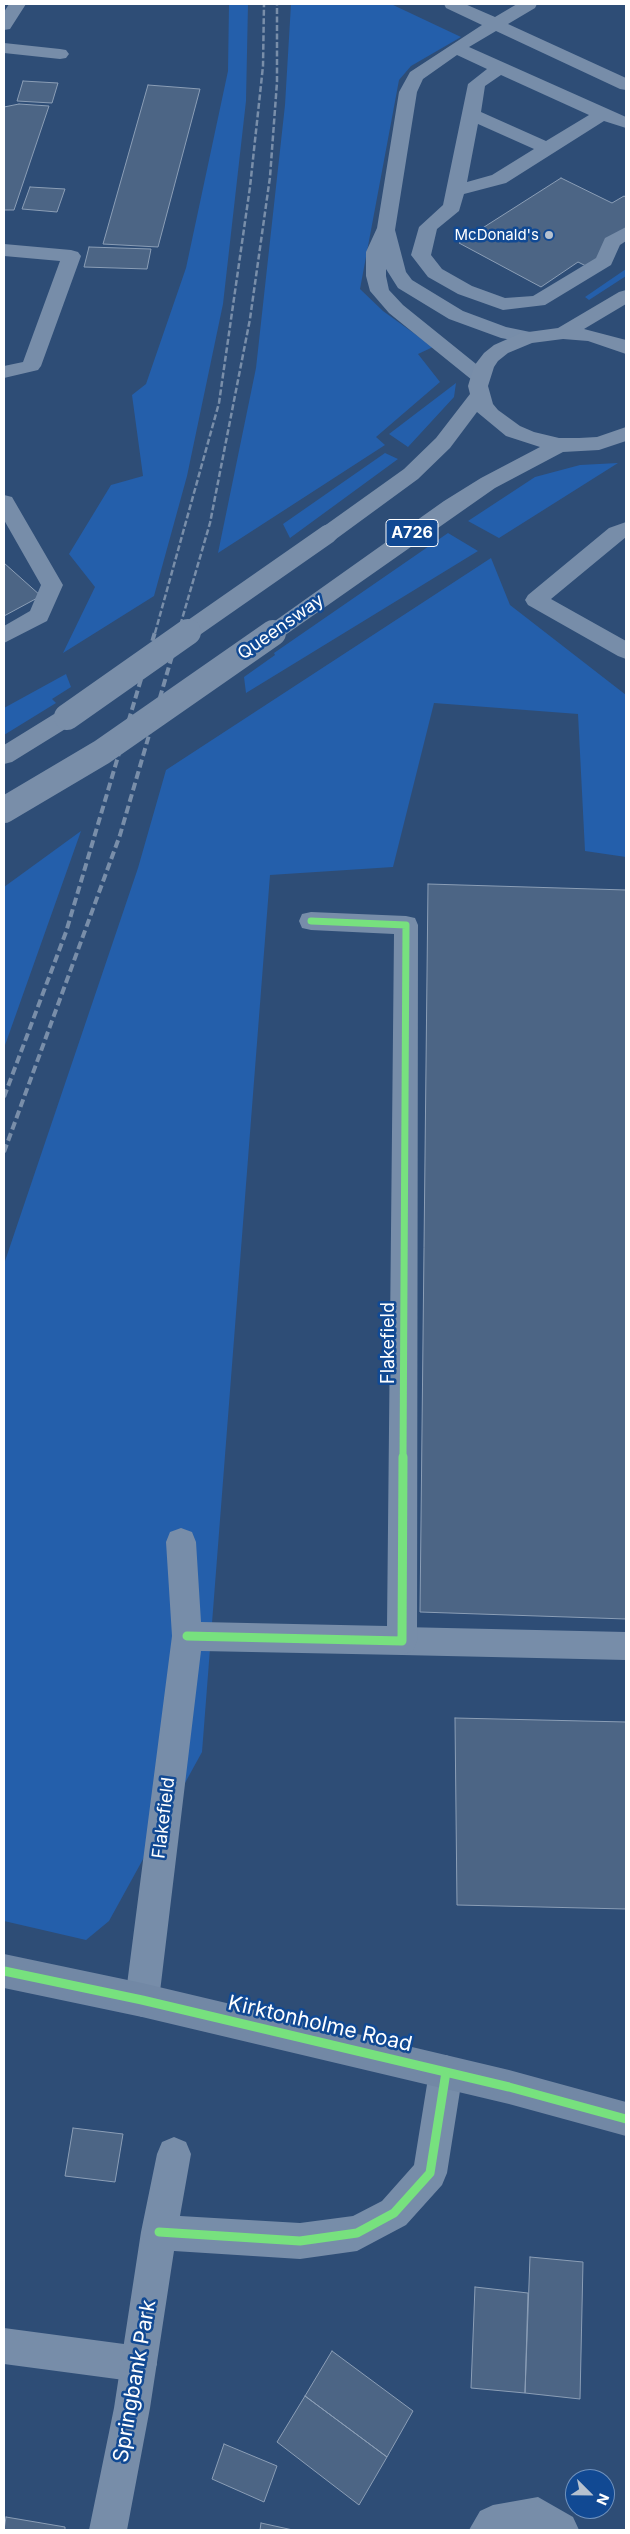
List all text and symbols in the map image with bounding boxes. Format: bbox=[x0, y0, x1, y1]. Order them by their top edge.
place label: McDonald's bbox=[455, 226, 539, 244]
marker: McDonald's bbox=[543, 229, 555, 241]
road number: A726 bbox=[386, 520, 438, 546]
street label: Queensway bbox=[234, 589, 328, 665]
street label: Flakefield bbox=[378, 1302, 400, 1384]
street label: Flakefield bbox=[148, 1776, 180, 1860]
street label: Kirktonholme Road bbox=[225, 1991, 415, 2057]
street label: Springbank Park bbox=[108, 2298, 162, 2464]
north arrow bbox=[565, 2469, 615, 2519]
text: N bbox=[593, 2491, 613, 2508]

